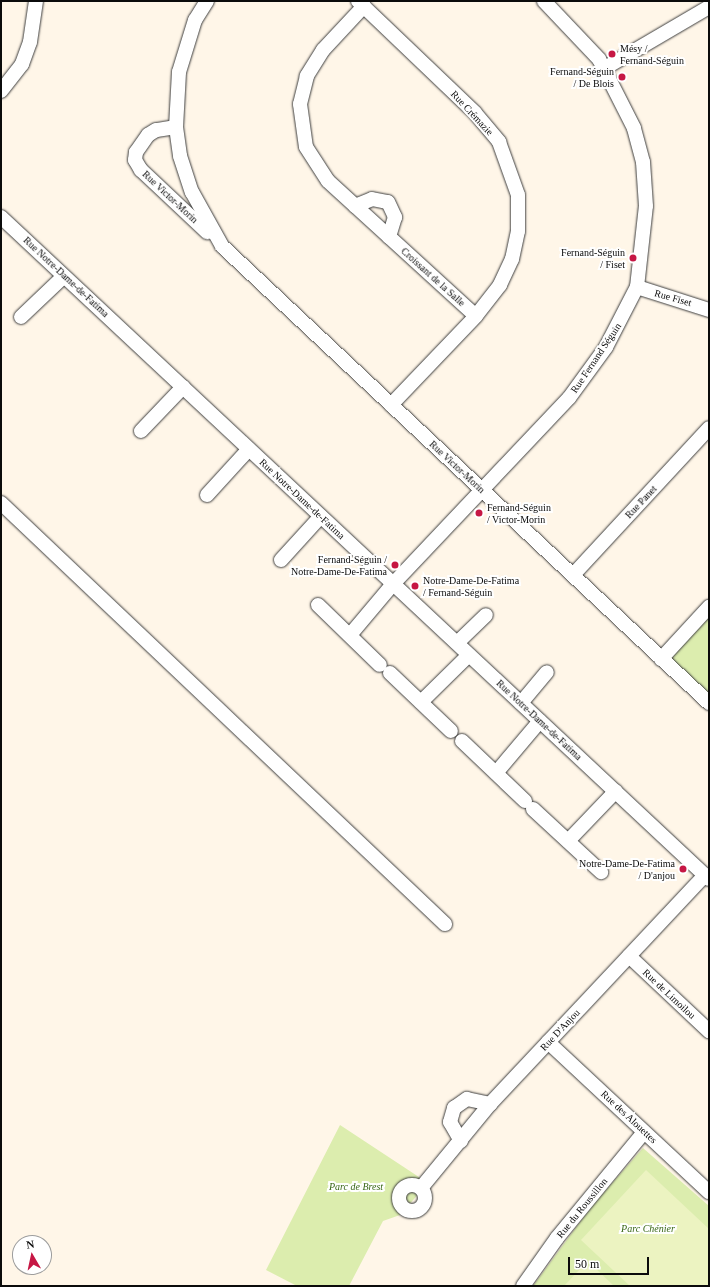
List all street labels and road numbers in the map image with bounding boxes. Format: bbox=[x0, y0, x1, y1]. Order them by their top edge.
street label: Rue Crémazie bbox=[448, 88, 496, 138]
street label: Rue Victor-Morin bbox=[140, 168, 200, 226]
street label: Rue Notre-Dame-de-Fatima bbox=[21, 234, 111, 320]
street label: Croissant de la Salle bbox=[399, 245, 467, 309]
street label: Rue Fiset bbox=[653, 287, 693, 309]
street label: Rue Fernand Séguin bbox=[568, 321, 624, 395]
street label: Rue Victor-Morin bbox=[427, 438, 487, 496]
street label: Rue Notre-Dame-de-Fatima bbox=[257, 456, 347, 542]
street label: Rue Panet bbox=[623, 483, 659, 521]
street label: Rue Notre-Dame-de-Fatima bbox=[494, 677, 584, 763]
street label: Rue de Limoilou bbox=[640, 967, 698, 1021]
street label: Rue D'Anjou bbox=[538, 1007, 582, 1053]
street label: Rue des Alouettes bbox=[598, 1088, 660, 1146]
street label: Rue du Roussillon bbox=[554, 1176, 610, 1240]

